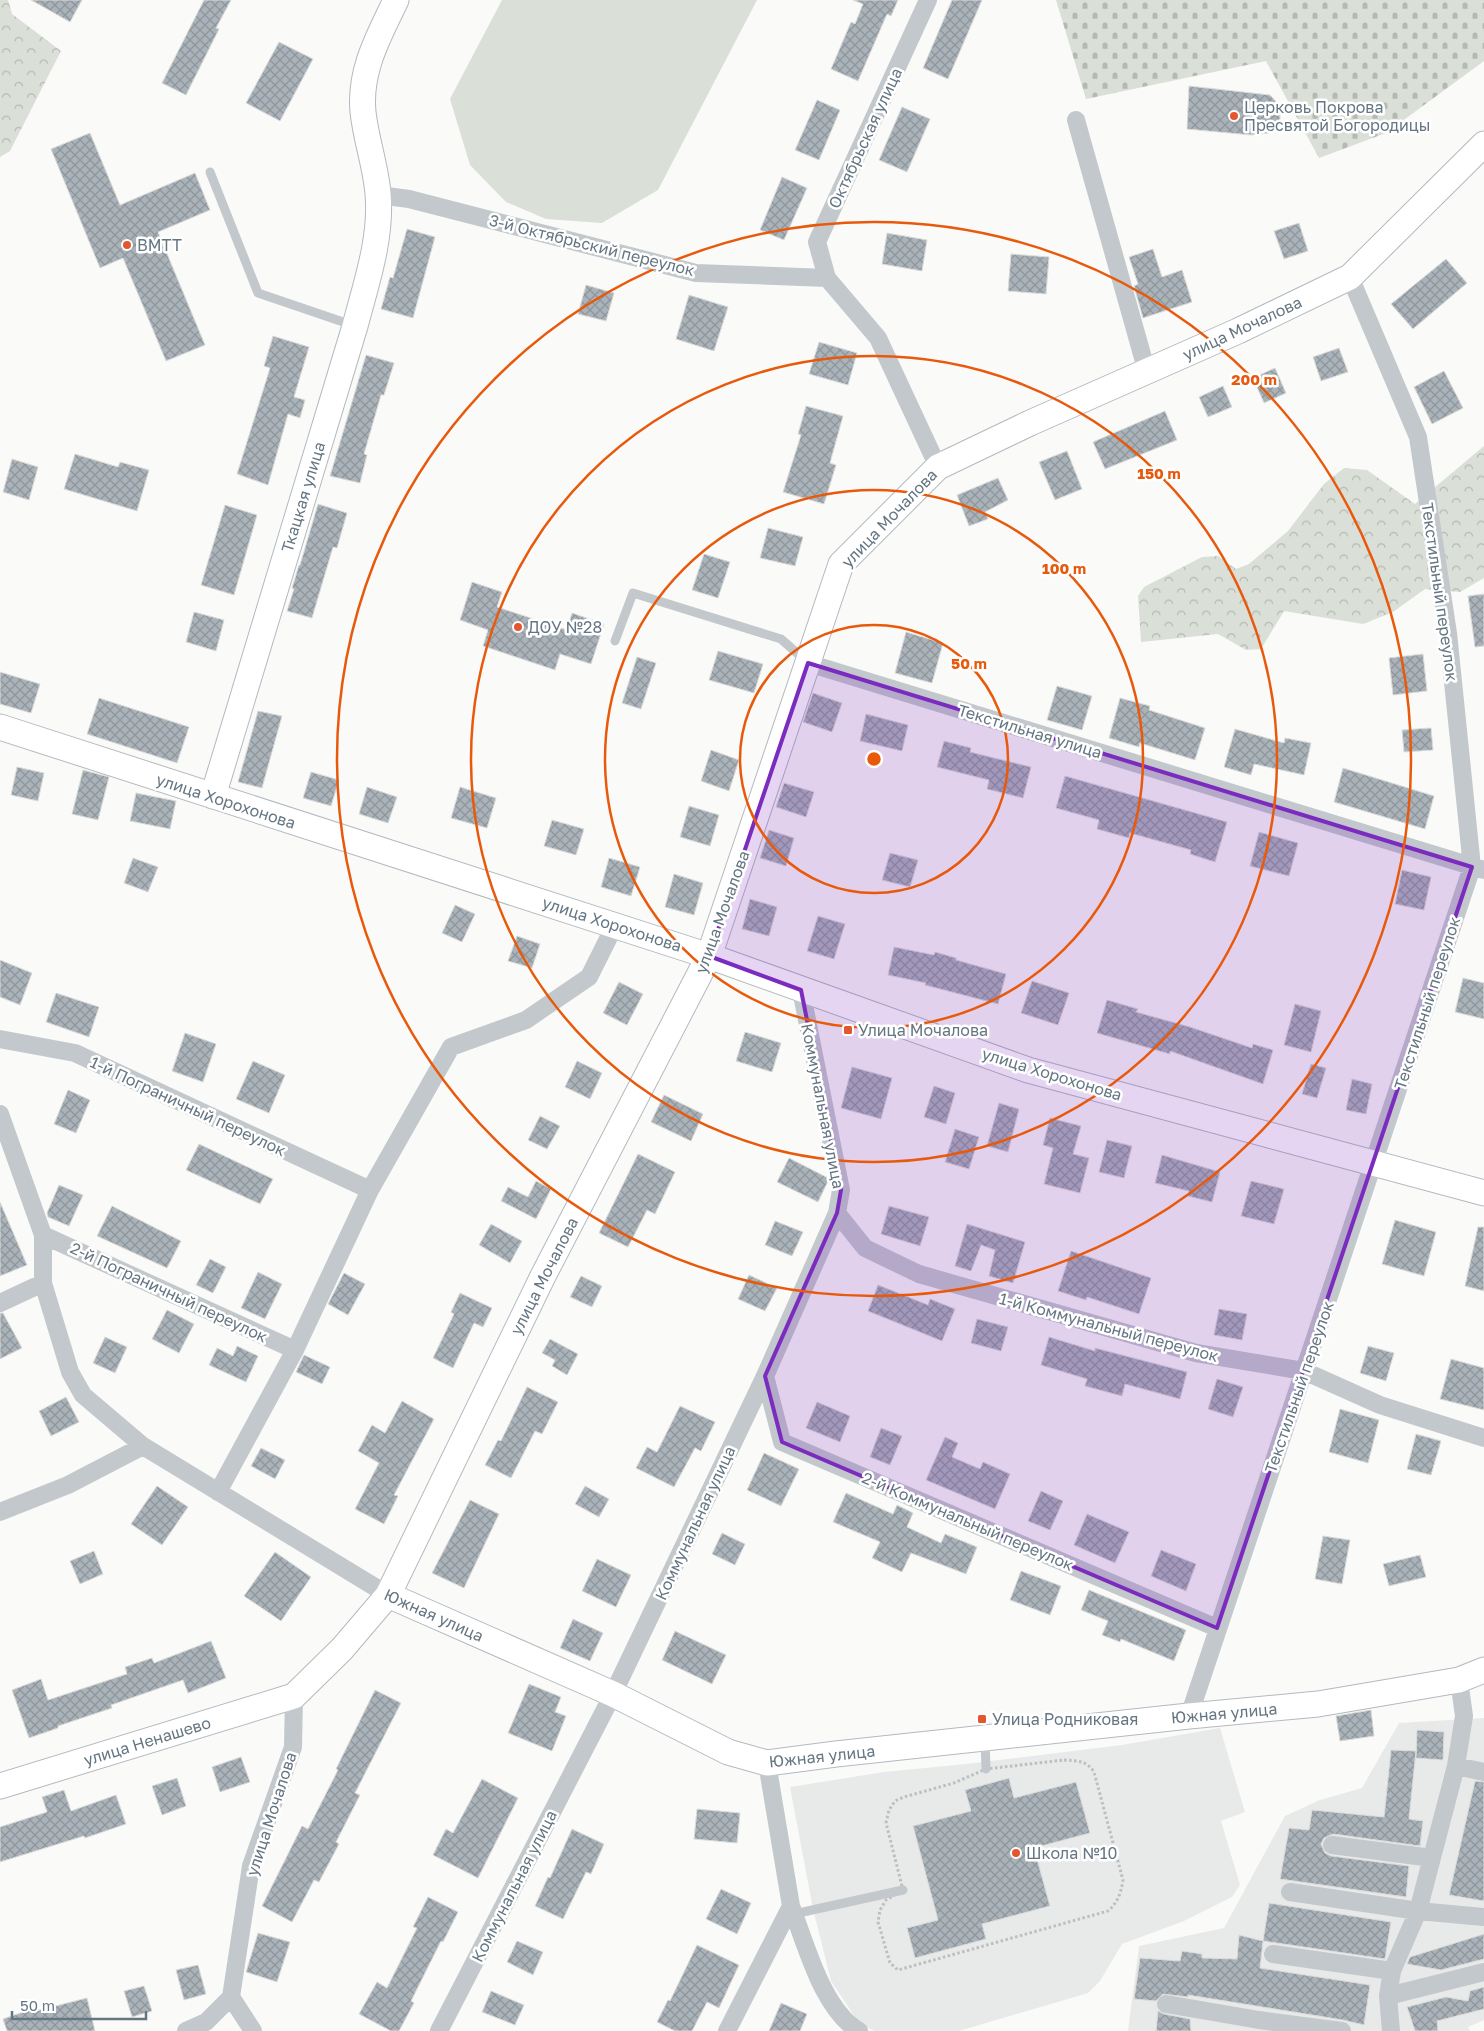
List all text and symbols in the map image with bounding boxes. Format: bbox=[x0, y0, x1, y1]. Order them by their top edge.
street label: Октябрьская улица bbox=[824, 65, 906, 211]
place label: Церковь Покрова Пресвятой Богородицы bbox=[1244, 97, 1430, 135]
marker: Церковь Покрова Пресвятой Богородицы bbox=[1228, 110, 1240, 122]
street label: 3-й Октябрьский переулок bbox=[487, 210, 697, 280]
place label: ВМТТ bbox=[137, 235, 182, 255]
marker: ВМТТ bbox=[121, 239, 133, 251]
street label: улица Мочалова bbox=[1179, 292, 1305, 364]
text: 200 m bbox=[1231, 370, 1277, 388]
street label: Ткацкая улица bbox=[277, 439, 329, 555]
text: 150 m bbox=[1137, 464, 1181, 482]
street label: улица Мочалова bbox=[837, 465, 941, 571]
street label: Текстильный переулок bbox=[1418, 501, 1462, 683]
text: 100 m bbox=[1042, 559, 1086, 577]
place label: ДОУ №28 bbox=[528, 617, 602, 637]
marker: ДОУ №28 bbox=[512, 621, 524, 633]
text: 50 m bbox=[951, 654, 987, 672]
street label: Текстильная улица bbox=[956, 700, 1104, 762]
centre of rings bbox=[865, 750, 883, 768]
street label: улица Хорохонова bbox=[154, 769, 298, 833]
street label: улица Мочалова bbox=[691, 848, 753, 976]
street label: улица Хорохонова bbox=[540, 892, 684, 956]
street label: Текстильный переулок bbox=[1390, 914, 1464, 1092]
place label: Улица Мочалова bbox=[858, 1020, 988, 1040]
street label: Коммунальная улица bbox=[797, 1022, 849, 1190]
marker: Улица Мочалова bbox=[842, 1024, 854, 1036]
street label: улица Хорохонова bbox=[980, 1043, 1124, 1105]
street label: 1-й Пограничный переулок bbox=[87, 1052, 289, 1160]
street label: улица Мочалова bbox=[506, 1214, 582, 1338]
street label: 2-й Пограничный переулок bbox=[67, 1237, 271, 1347]
street label: 1-й Коммунальный переулок bbox=[997, 1288, 1221, 1366]
street label: Текстильный переулок bbox=[1260, 1298, 1338, 1476]
street label: Коммунальная улица bbox=[650, 1443, 740, 1603]
street label: 2-й Коммунальный переулок bbox=[859, 1467, 1077, 1575]
street label: Южная улица bbox=[381, 1584, 487, 1646]
street label: Южная улица bbox=[1170, 1698, 1278, 1728]
place label: Улица Родниковая bbox=[992, 1709, 1138, 1729]
street label: улица Ненашево bbox=[81, 1712, 213, 1770]
marker: Улица Родниковая bbox=[976, 1713, 988, 1725]
street label: Южная улица bbox=[768, 1740, 876, 1772]
street label: улица Мочалова bbox=[242, 1749, 300, 1879]
street label: Коммунальная улица bbox=[467, 1807, 561, 1965]
place label: Школа №10 bbox=[1026, 1843, 1117, 1863]
marker: Школа №10 bbox=[1010, 1847, 1022, 1859]
scale bar bbox=[12, 1988, 146, 2020]
text: 50 m bbox=[20, 1996, 55, 2014]

